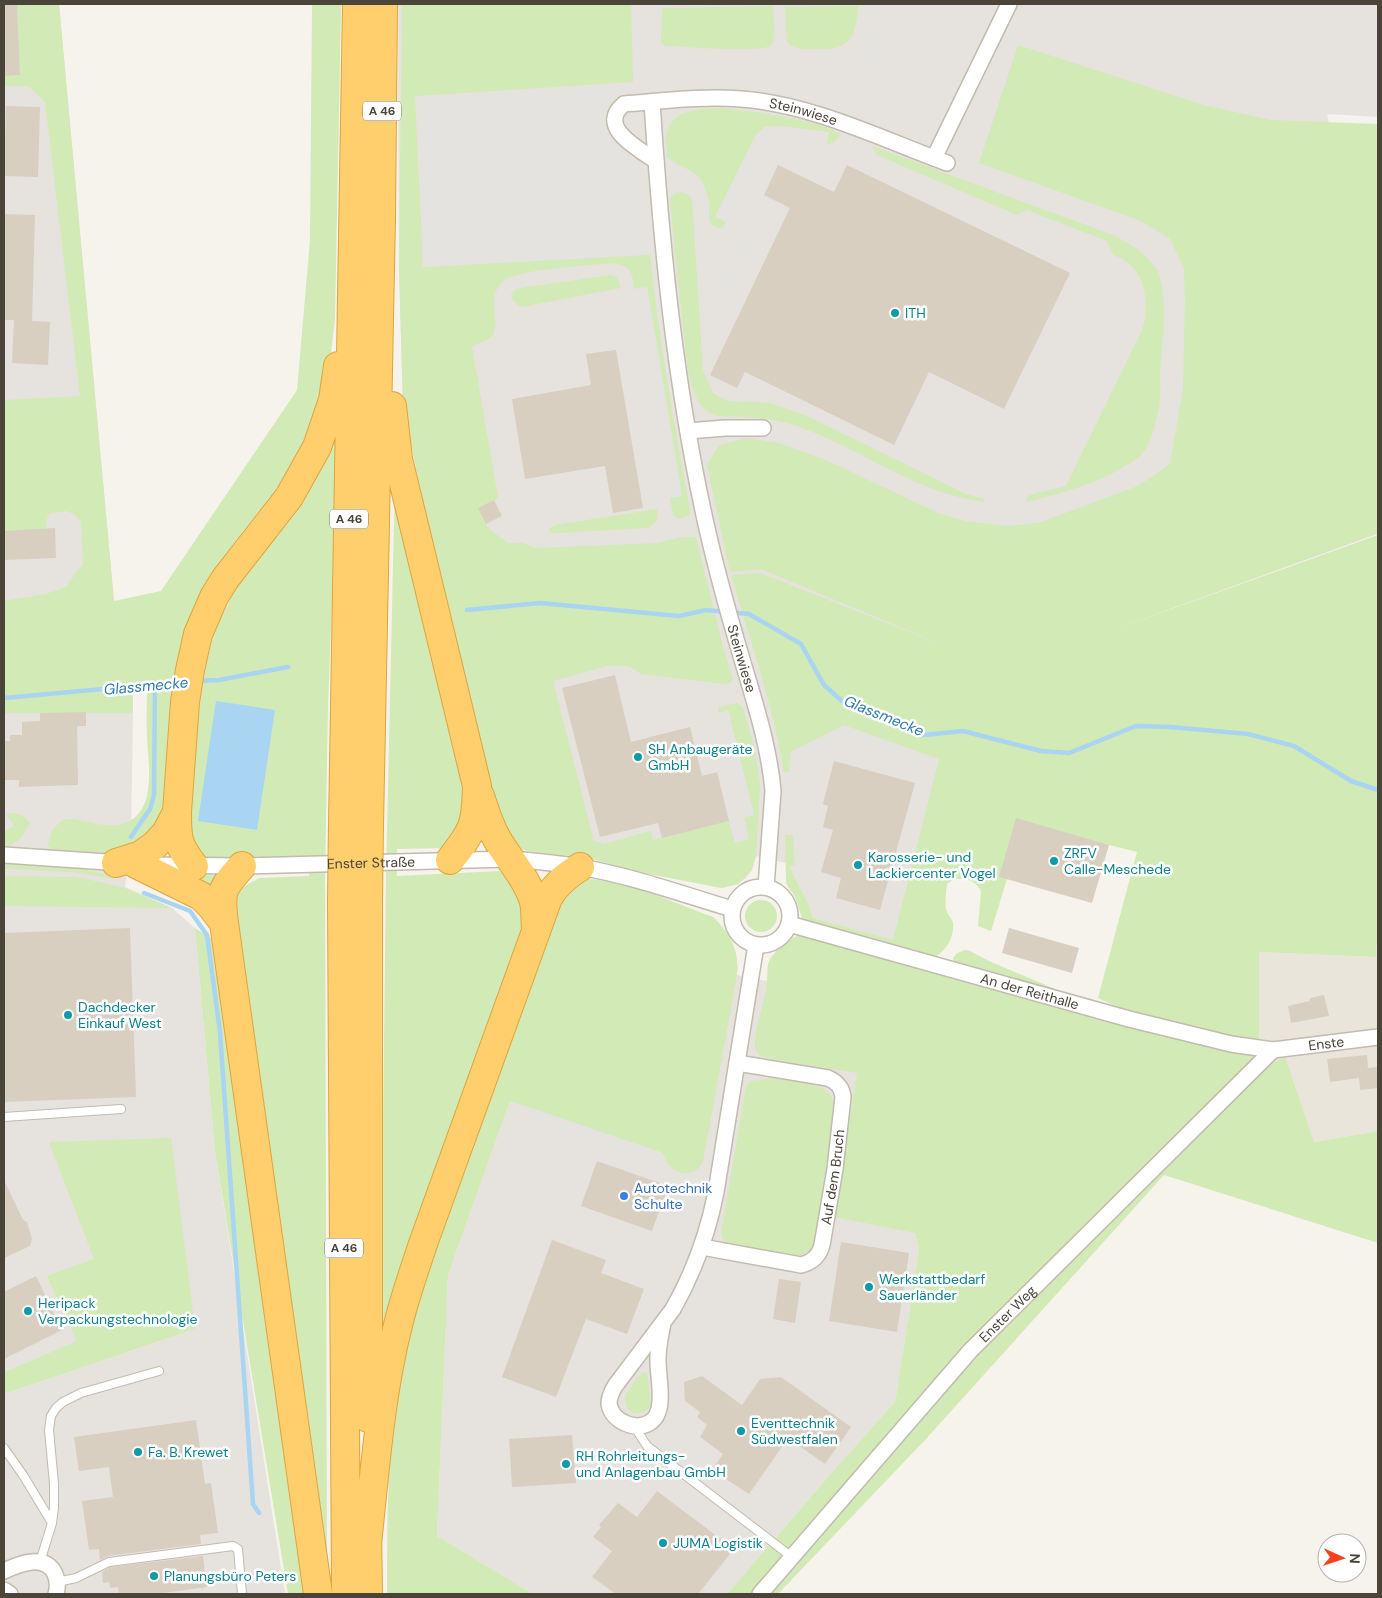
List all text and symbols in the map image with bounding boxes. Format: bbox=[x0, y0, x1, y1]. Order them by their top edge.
street label: Steinwiese bbox=[768, 94, 840, 129]
road number: A 46 bbox=[363, 102, 401, 120]
place label: ITH bbox=[905, 304, 926, 322]
marker: ITH bbox=[889, 307, 901, 319]
road number: A 46 bbox=[330, 509, 368, 528]
street label: Steinwiese bbox=[723, 622, 760, 694]
water label: Glassmecke bbox=[103, 672, 189, 700]
water label: Glassmecke bbox=[841, 691, 927, 741]
place label: SH Anbaugeräte GmbH bbox=[648, 740, 752, 774]
marker: SH Anbaugeräte GmbH bbox=[632, 751, 644, 763]
place label: ZRFV Calle-Meschede bbox=[1064, 844, 1171, 878]
place label: Karosserie- und Lackiercenter Vogel bbox=[868, 848, 996, 882]
street label: Enster Straße bbox=[327, 852, 415, 873]
marker: ZRFV Calle-Meschede bbox=[1048, 855, 1060, 867]
marker: Karosserie- und Lackiercenter Vogel bbox=[852, 859, 864, 871]
street label: An der Reithalle bbox=[979, 969, 1081, 1014]
place label: Dachdecker Einkauf West bbox=[78, 998, 161, 1032]
marker: Dachdecker Einkauf West bbox=[62, 1009, 74, 1021]
street label: Enste bbox=[1307, 1032, 1345, 1055]
street label: Auf dem Bruch bbox=[817, 1128, 848, 1226]
place label: Autotechnik Schulte bbox=[634, 1179, 712, 1213]
marker: Autotechnik Schulte bbox=[618, 1190, 630, 1202]
road number: A 46 bbox=[325, 1238, 363, 1258]
place label: Werkstattbedarf Sauerländer bbox=[879, 1270, 986, 1304]
marker: Werkstattbedarf Sauerländer bbox=[863, 1281, 875, 1293]
street label: Enster Weg bbox=[975, 1281, 1040, 1346]
place label: Heripack Verpackungstechnologie bbox=[38, 1294, 198, 1328]
marker: Heripack Verpackungstechnologie bbox=[22, 1305, 34, 1317]
place label: Eventtechnik Südwestfalen bbox=[751, 1414, 838, 1448]
marker: Eventtechnik Südwestfalen bbox=[735, 1425, 747, 1437]
place label: Fa. B. Krewet bbox=[148, 1443, 228, 1461]
marker: Fa. B. Krewet bbox=[132, 1446, 144, 1458]
place label: RH Rohrleitungs- und Anlagenbau GmbH bbox=[576, 1447, 726, 1481]
marker: RH Rohrleitungs- und Anlagenbau GmbH bbox=[560, 1458, 572, 1470]
north arrow bbox=[1317, 1533, 1367, 1583]
place label: JUMA Logistik bbox=[673, 1534, 763, 1552]
marker: JUMA Logistik bbox=[657, 1537, 669, 1549]
text: N bbox=[1346, 1553, 1364, 1564]
place label: Planungsbüro Peters bbox=[164, 1567, 296, 1585]
marker: Planungsbüro Peters bbox=[148, 1570, 160, 1582]

